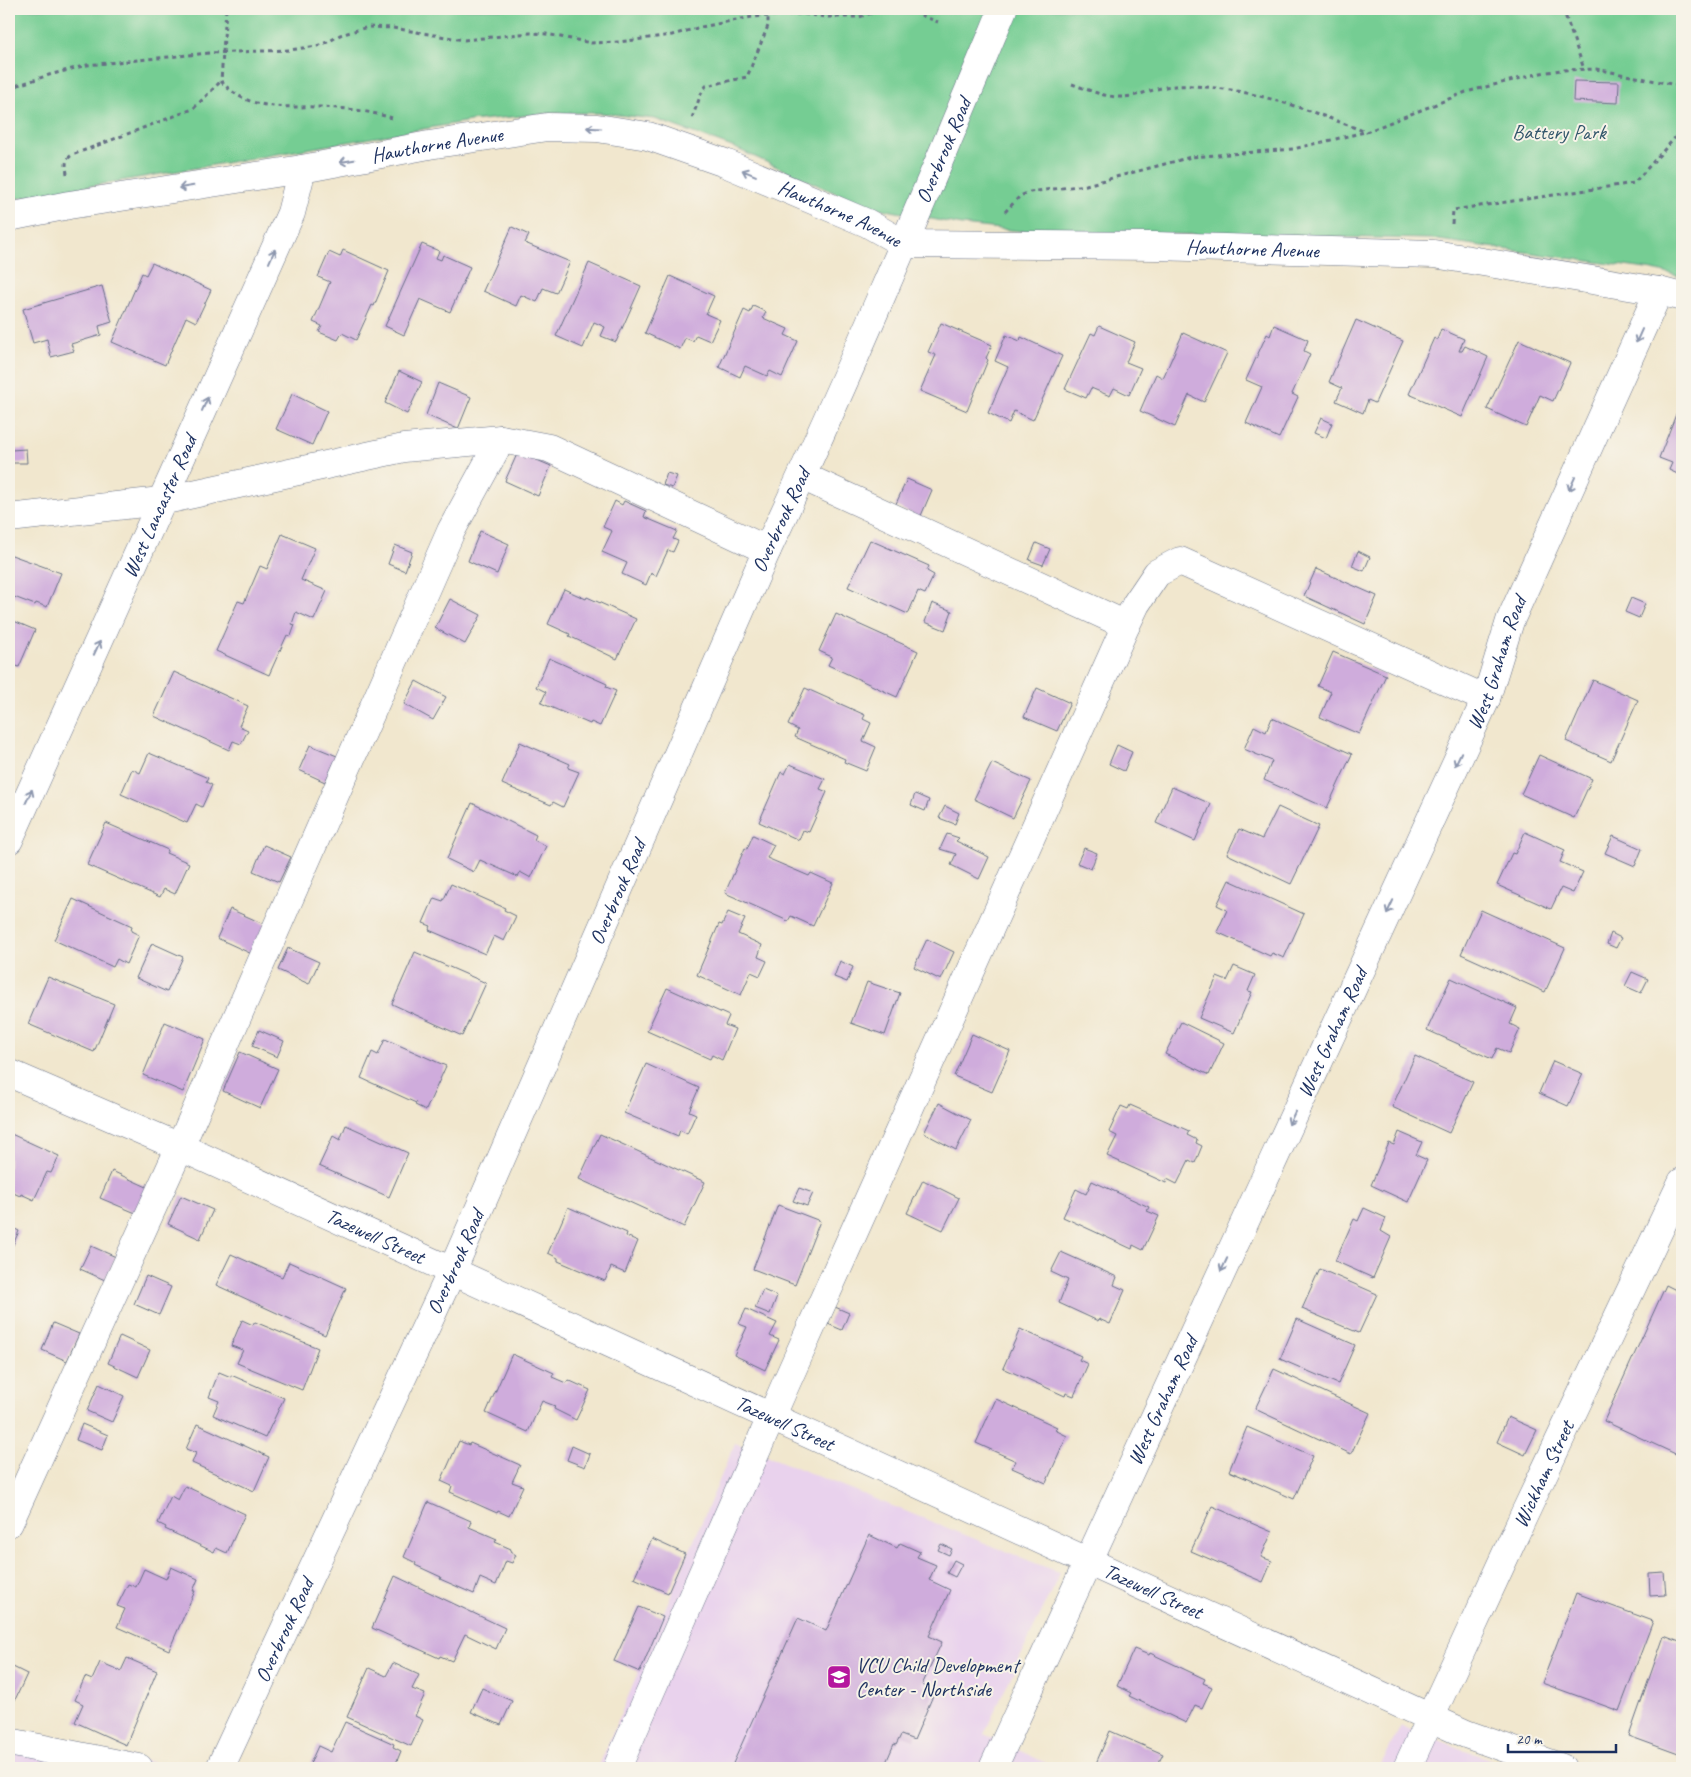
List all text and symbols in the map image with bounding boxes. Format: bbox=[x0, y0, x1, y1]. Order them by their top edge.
street label: Overbrook Road bbox=[910, 91, 978, 207]
park label: Battery Park bbox=[1512, 119, 1607, 145]
street label: Hawthorne Avenue bbox=[369, 121, 506, 169]
one-way arrow bbox=[586, 124, 602, 133]
one-way arrow bbox=[339, 156, 355, 166]
one-way arrow bbox=[742, 167, 757, 177]
street label: Hawthorne Avenue bbox=[774, 174, 907, 253]
one-way arrow bbox=[179, 182, 195, 192]
street label: Hawthorne Avenue bbox=[1186, 234, 1320, 264]
one-way arrow bbox=[268, 249, 277, 264]
one-way arrow bbox=[1633, 328, 1643, 343]
one-way arrow bbox=[201, 397, 211, 412]
street label: West Lancaster Road bbox=[116, 428, 204, 582]
street label: Overbrook Road bbox=[746, 462, 817, 576]
one-way arrow bbox=[1566, 476, 1576, 491]
street label: West Graham Road bbox=[1461, 590, 1534, 733]
one-way arrow bbox=[92, 641, 102, 656]
one-way arrow bbox=[1453, 751, 1462, 766]
one-way arrow bbox=[25, 789, 34, 804]
street label: Overbrook Road bbox=[583, 833, 653, 949]
one-way arrow bbox=[1384, 899, 1394, 914]
street label: West Graham Road bbox=[1291, 961, 1374, 1101]
one-way arrow bbox=[1287, 1110, 1297, 1125]
street label: Tazewell Street bbox=[322, 1202, 431, 1271]
street label: Overbrook Road bbox=[421, 1203, 491, 1319]
one-way arrow bbox=[1219, 1257, 1228, 1272]
street label: West Graham Road bbox=[1122, 1329, 1205, 1469]
street label: Tazewell Street bbox=[731, 1389, 840, 1458]
street label: Wickham Street bbox=[1507, 1415, 1581, 1532]
street label: Tazewell Street bbox=[1100, 1557, 1208, 1626]
street label: Overbrook Road bbox=[249, 1572, 321, 1686]
place label: VCU Child Development Center - Northside bbox=[856, 1652, 1022, 1702]
school or university icon: VCU Child Development Center - Northside bbox=[826, 1664, 852, 1690]
scale bar bbox=[1508, 1722, 1616, 1754]
text: 20 m bbox=[1516, 1730, 1543, 1749]

